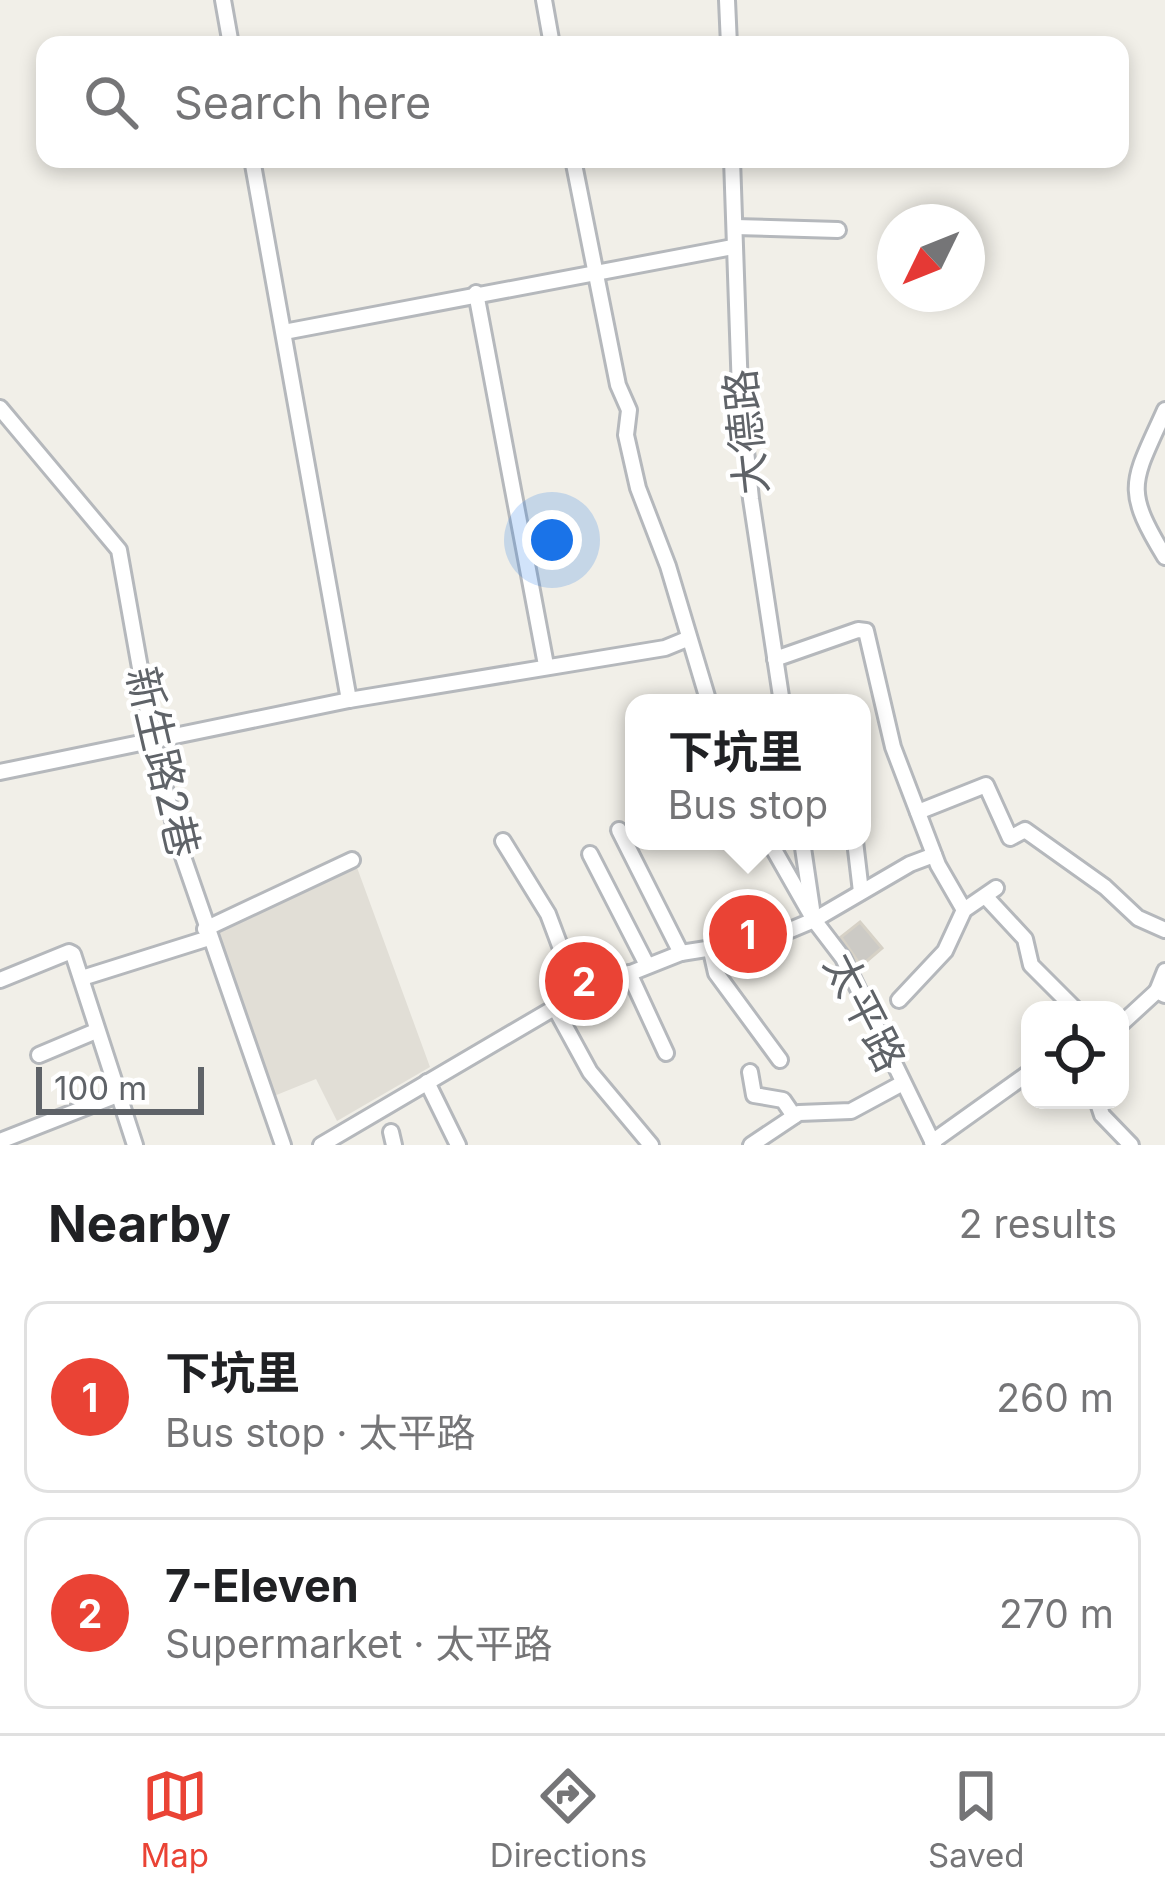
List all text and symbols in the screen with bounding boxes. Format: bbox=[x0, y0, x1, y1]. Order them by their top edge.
search box bbox=[36, 36, 1129, 168]
icon: search bbox=[78, 69, 144, 135]
text: Search here bbox=[174, 75, 431, 130]
north arrow bbox=[877, 204, 985, 312]
street label: 大德路 bbox=[714, 367, 777, 497]
your location bbox=[522, 510, 582, 570]
street label: 新生路2巷 bbox=[117, 662, 210, 862]
popup bbox=[625, 694, 871, 850]
text: 下坑里 bbox=[668, 724, 803, 779]
text: Bus stop bbox=[668, 781, 828, 828]
pin: 1 bbox=[709, 889, 787, 979]
pin: 2 bbox=[545, 936, 623, 1026]
street label: 太平路 bbox=[814, 944, 917, 1079]
map controls bbox=[1021, 1001, 1129, 1109]
button: locate bbox=[1021, 1001, 1129, 1109]
scale bar bbox=[36, 1061, 204, 1114]
text: 100 m bbox=[54, 1068, 147, 1108]
text: Nearby bbox=[48, 1193, 231, 1254]
text: 2 results bbox=[959, 1200, 1117, 1247]
text: 下坑里 bbox=[165, 1345, 300, 1400]
text: 1 bbox=[82, 1374, 98, 1421]
text: 260 m bbox=[996, 1374, 1114, 1421]
text: Bus stop · 太平路 bbox=[165, 1409, 476, 1456]
text: 7-Eleven bbox=[165, 1558, 359, 1613]
text: 2 bbox=[78, 1590, 102, 1637]
text: 270 m bbox=[999, 1590, 1114, 1637]
text: Supermarket · 太平路 bbox=[165, 1620, 553, 1667]
tab: Map bbox=[140, 1763, 209, 1875]
tab: Directions bbox=[490, 1763, 647, 1875]
tab: Saved bbox=[928, 1763, 1025, 1875]

